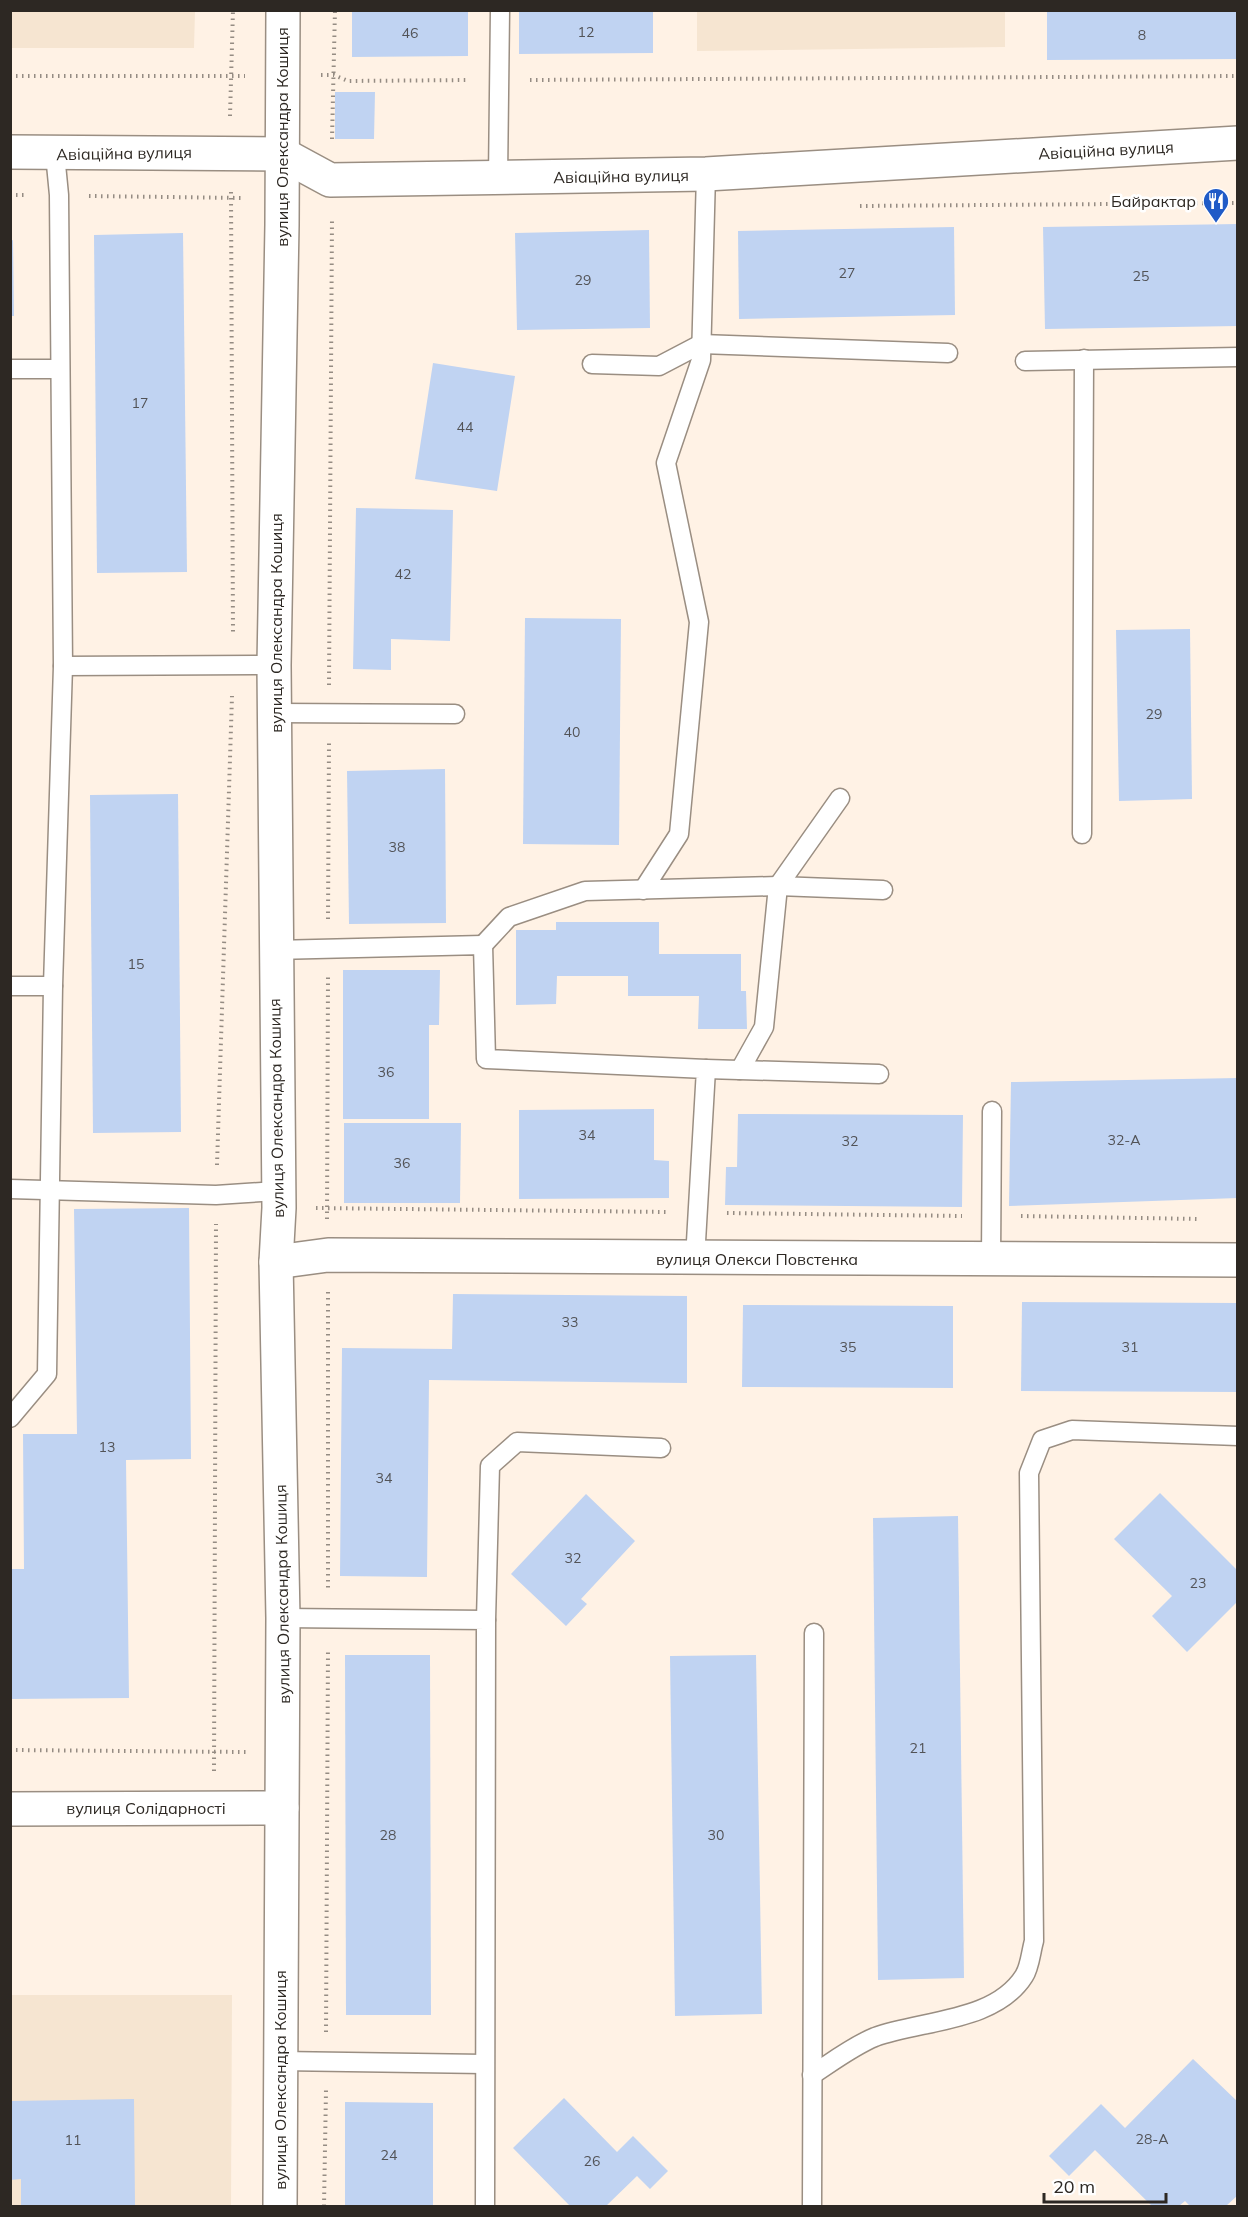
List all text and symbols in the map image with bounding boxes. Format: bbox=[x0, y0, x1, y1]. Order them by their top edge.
house number: 12 bbox=[578, 23, 594, 41]
house number: 46 bbox=[402, 24, 418, 42]
house number: 8 bbox=[1138, 26, 1146, 44]
street label: вулиця Олександра Кошиця bbox=[272, 27, 292, 247]
street label: Авіаційна вулиця bbox=[1038, 136, 1174, 164]
street label: Авіаційна вулиця bbox=[56, 142, 192, 164]
street label: Авіаційна вулиця bbox=[553, 165, 689, 187]
restaurant icon: Байрактар bbox=[1201, 186, 1231, 224]
place label: Байрактар bbox=[1111, 191, 1196, 211]
house number: 27 bbox=[839, 264, 855, 282]
house number: 25 bbox=[1133, 267, 1149, 285]
house number: 29 bbox=[575, 271, 591, 289]
house number: 17 bbox=[132, 394, 148, 412]
house number: 44 bbox=[457, 418, 474, 436]
street label: вулиця Олександра Кошиця bbox=[266, 513, 286, 733]
house number: 42 bbox=[395, 565, 411, 583]
house number: 29 bbox=[1146, 705, 1162, 723]
house number: 40 bbox=[564, 723, 580, 741]
house number: 38 bbox=[389, 838, 405, 856]
house number: 15 bbox=[128, 955, 144, 973]
street label: вулиця Олександра Кошиця bbox=[264, 998, 288, 1218]
house number: 36 bbox=[378, 1063, 394, 1081]
house number: 34 bbox=[579, 1126, 596, 1144]
house number: 32-А bbox=[1108, 1131, 1141, 1149]
house number: 32 bbox=[842, 1132, 858, 1150]
house number: 36 bbox=[394, 1154, 410, 1172]
street label: вулиця Олекси Повстенка bbox=[656, 1249, 858, 1269]
house number: 33 bbox=[562, 1313, 578, 1331]
house number: 35 bbox=[840, 1338, 856, 1356]
house number: 31 bbox=[1122, 1338, 1138, 1356]
house number: 13 bbox=[99, 1438, 115, 1456]
house number: 34 bbox=[376, 1469, 393, 1487]
street label: вулиця Олександра Кошиця bbox=[270, 1484, 294, 1704]
house number: 32 bbox=[565, 1549, 581, 1567]
house number: 23 bbox=[1190, 1574, 1206, 1592]
house number: 21 bbox=[910, 1739, 926, 1757]
street label: вулиця Солідарності bbox=[66, 1798, 226, 1818]
house number: 28 bbox=[380, 1826, 396, 1844]
house number: 30 bbox=[708, 1826, 724, 1844]
street label: вулиця Олександра Кошиця bbox=[270, 1970, 290, 2190]
house number: 28-А bbox=[1136, 2130, 1169, 2148]
house number: 11 bbox=[65, 2131, 81, 2149]
house number: 24 bbox=[381, 2146, 398, 2164]
house number: 26 bbox=[584, 2152, 600, 2170]
scale bar bbox=[1044, 2166, 1166, 2204]
text: 20 m bbox=[1053, 2175, 1095, 2198]

